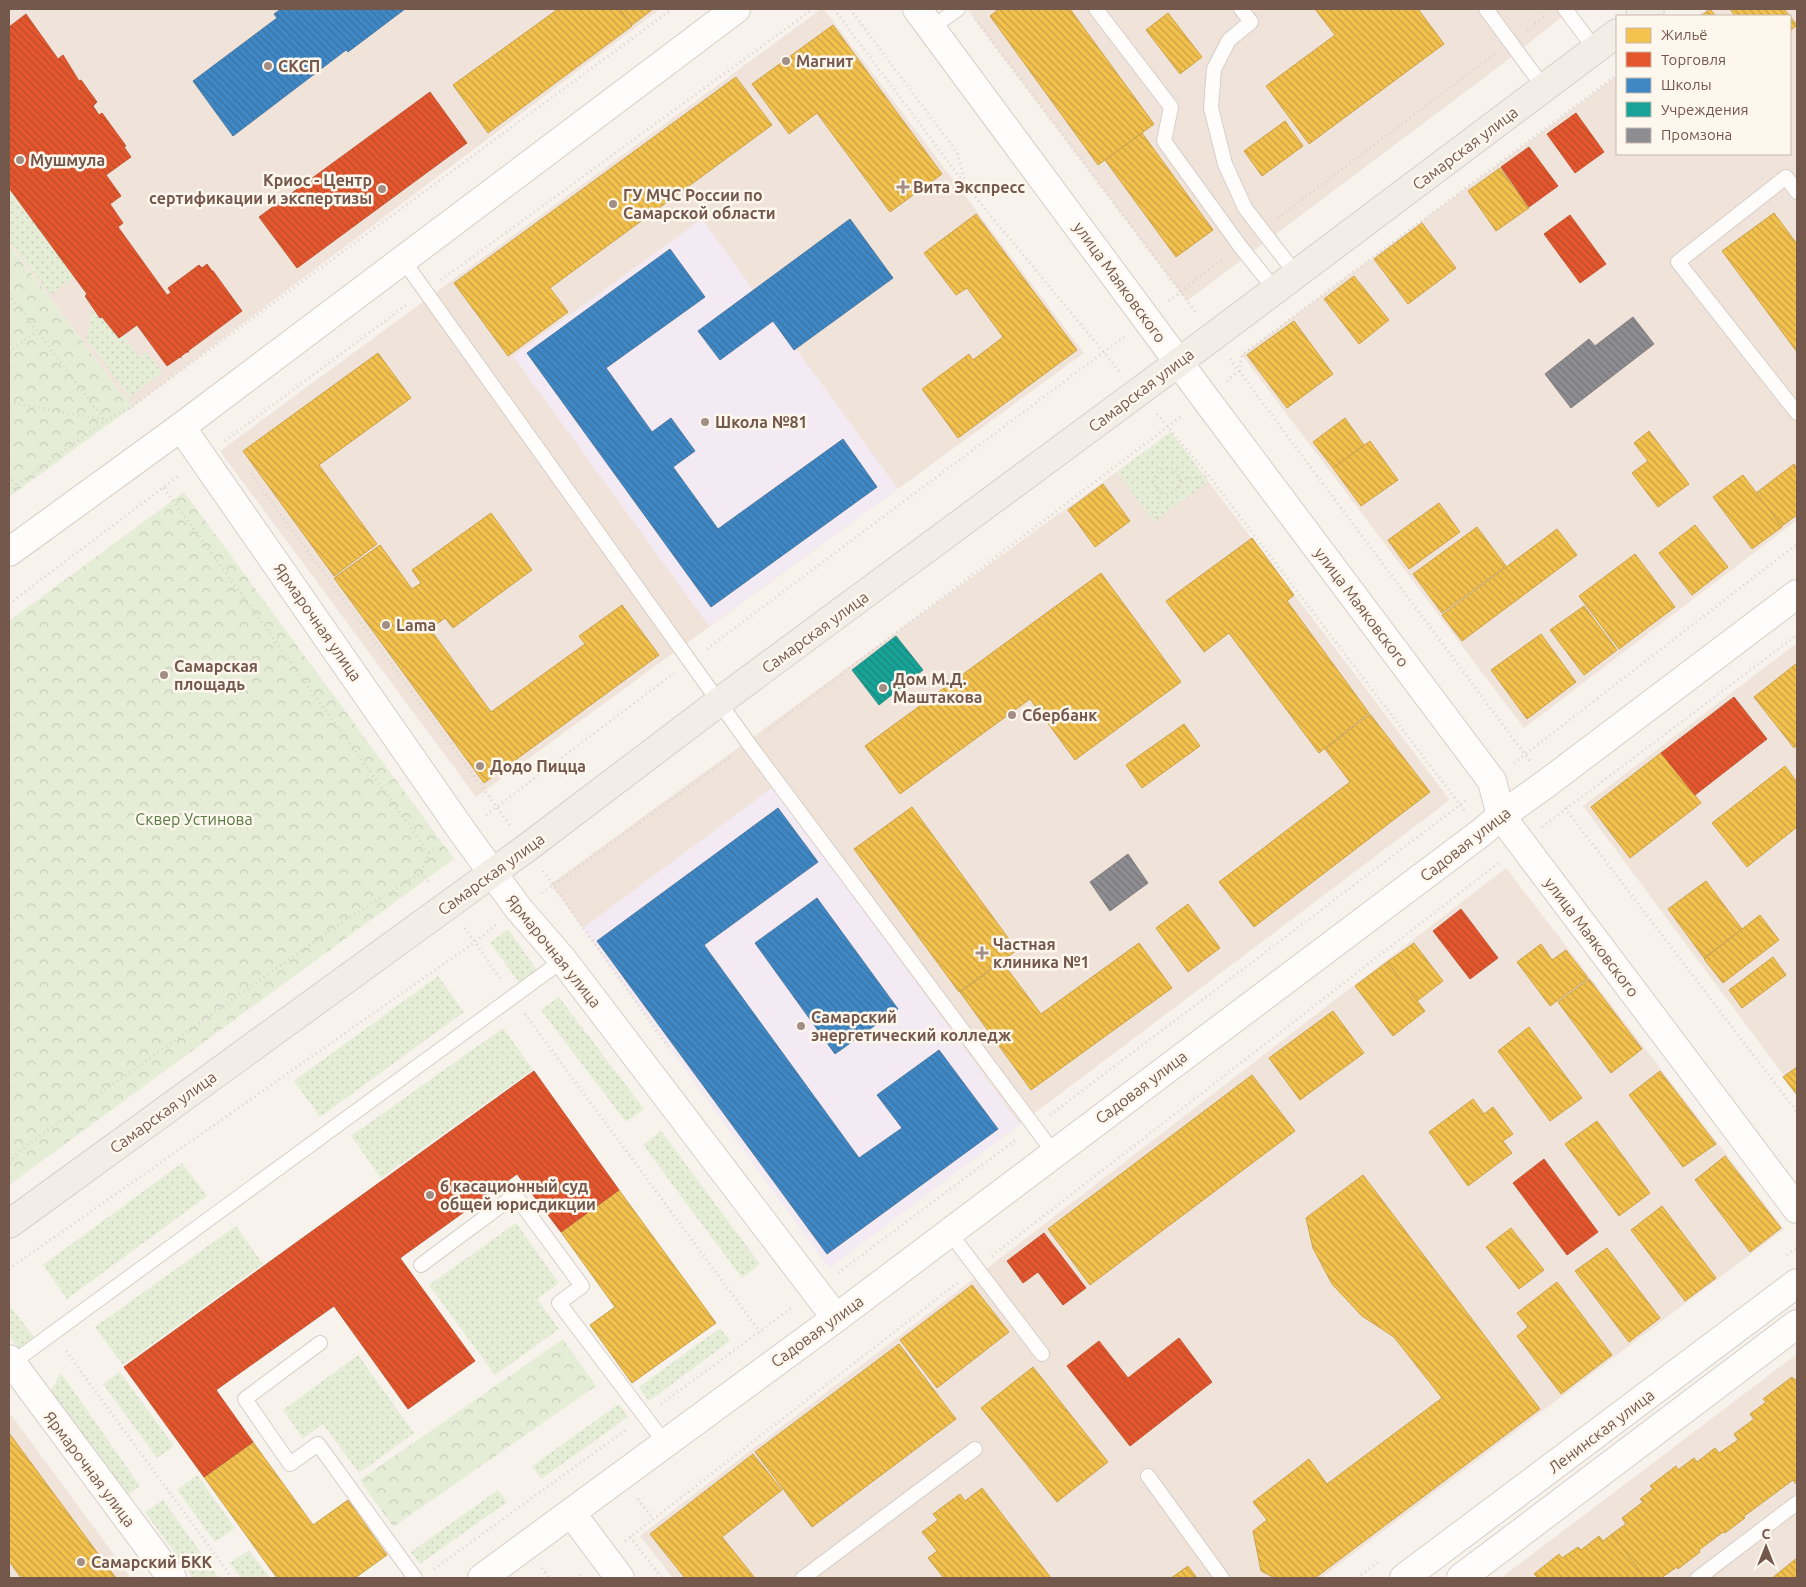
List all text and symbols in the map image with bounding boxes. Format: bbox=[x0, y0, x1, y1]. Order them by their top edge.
legend bbox=[1616, 15, 1791, 155]
text: Жильё bbox=[1661, 26, 1708, 43]
text: Торговля bbox=[1661, 51, 1726, 68]
place label: Магнит bbox=[796, 52, 853, 70]
marker: Магнит bbox=[780, 55, 792, 67]
place label: СКСП bbox=[278, 57, 320, 75]
marker: СКСП bbox=[262, 60, 274, 72]
text: Школы bbox=[1661, 76, 1712, 93]
text: Учреждения bbox=[1661, 101, 1749, 118]
street label: Самарская улица bbox=[1409, 103, 1521, 193]
text: Промзона bbox=[1661, 126, 1732, 143]
place label: Мушмула bbox=[30, 151, 105, 169]
marker: Мушмула bbox=[14, 154, 26, 166]
place label: Криос - Центр сертификации и экспертизы bbox=[149, 171, 372, 207]
place label: Вита Экспресс bbox=[913, 178, 1025, 196]
marker: Вита Экспресс bbox=[897, 181, 909, 193]
marker: Криос - Центр сертификации и экспертизы bbox=[376, 183, 388, 195]
place label: ГУ МЧС России по Самарской области bbox=[623, 186, 776, 222]
marker: ГУ МЧС России по Самарской области bbox=[607, 198, 619, 210]
street label: улица Маяковского bbox=[1070, 218, 1170, 346]
street label: Самарская улица bbox=[1085, 345, 1197, 435]
place label: Школа №81 bbox=[715, 413, 808, 431]
marker: Школа №81 bbox=[699, 416, 711, 428]
street label: улица Маяковского bbox=[1311, 544, 1413, 670]
street label: Ярмарочная улица bbox=[270, 560, 366, 684]
street label: Самарская улица bbox=[758, 587, 872, 677]
place label: Lama bbox=[396, 616, 436, 634]
marker: Lama bbox=[380, 619, 392, 631]
place label: Самарская площадь bbox=[174, 657, 258, 693]
marker: Самарская площадь bbox=[158, 669, 170, 681]
place label: Дом М.Д. Маштакова bbox=[893, 670, 983, 706]
marker: Дом М.Д. Маштакова bbox=[877, 682, 889, 694]
place label: Сбербанк bbox=[1022, 706, 1097, 724]
marker: Сбербанк bbox=[1006, 709, 1018, 721]
place label: Додо Пицца bbox=[490, 757, 586, 775]
marker: Додо Пицца bbox=[474, 760, 486, 772]
street label: Садовая улица bbox=[1416, 803, 1514, 885]
park label: Сквер Устинова bbox=[135, 810, 253, 828]
street label: Самарская улица bbox=[434, 829, 548, 919]
street label: улица Маяковского bbox=[1541, 874, 1643, 1000]
street label: Ярмарочная улица bbox=[503, 891, 605, 1011]
place label: Частная клиника №1 bbox=[993, 935, 1090, 971]
marker: Частная клиника №1 bbox=[975, 946, 989, 960]
place label: Самарский энергетический колледж bbox=[811, 1008, 1011, 1044]
marker: Самарский энергетический колледж bbox=[795, 1020, 807, 1032]
street label: Садовая улица bbox=[1092, 1047, 1190, 1127]
street label: Самарская улица bbox=[106, 1067, 220, 1157]
place label: 6 касационный суд общей юрисдикции bbox=[440, 1177, 596, 1213]
marker: 6 касационный суд общей юрисдикции bbox=[424, 1189, 436, 1201]
street label: Садовая улица bbox=[767, 1291, 867, 1371]
street label: Ленинская улица bbox=[1544, 1385, 1658, 1477]
street label: Ярмарочная улица bbox=[41, 1408, 139, 1530]
north arrow bbox=[1741, 1522, 1791, 1572]
text: С bbox=[1762, 1526, 1771, 1542]
place label: Самарский БКК bbox=[91, 1553, 213, 1571]
marker: Самарский БКК bbox=[75, 1556, 87, 1568]

